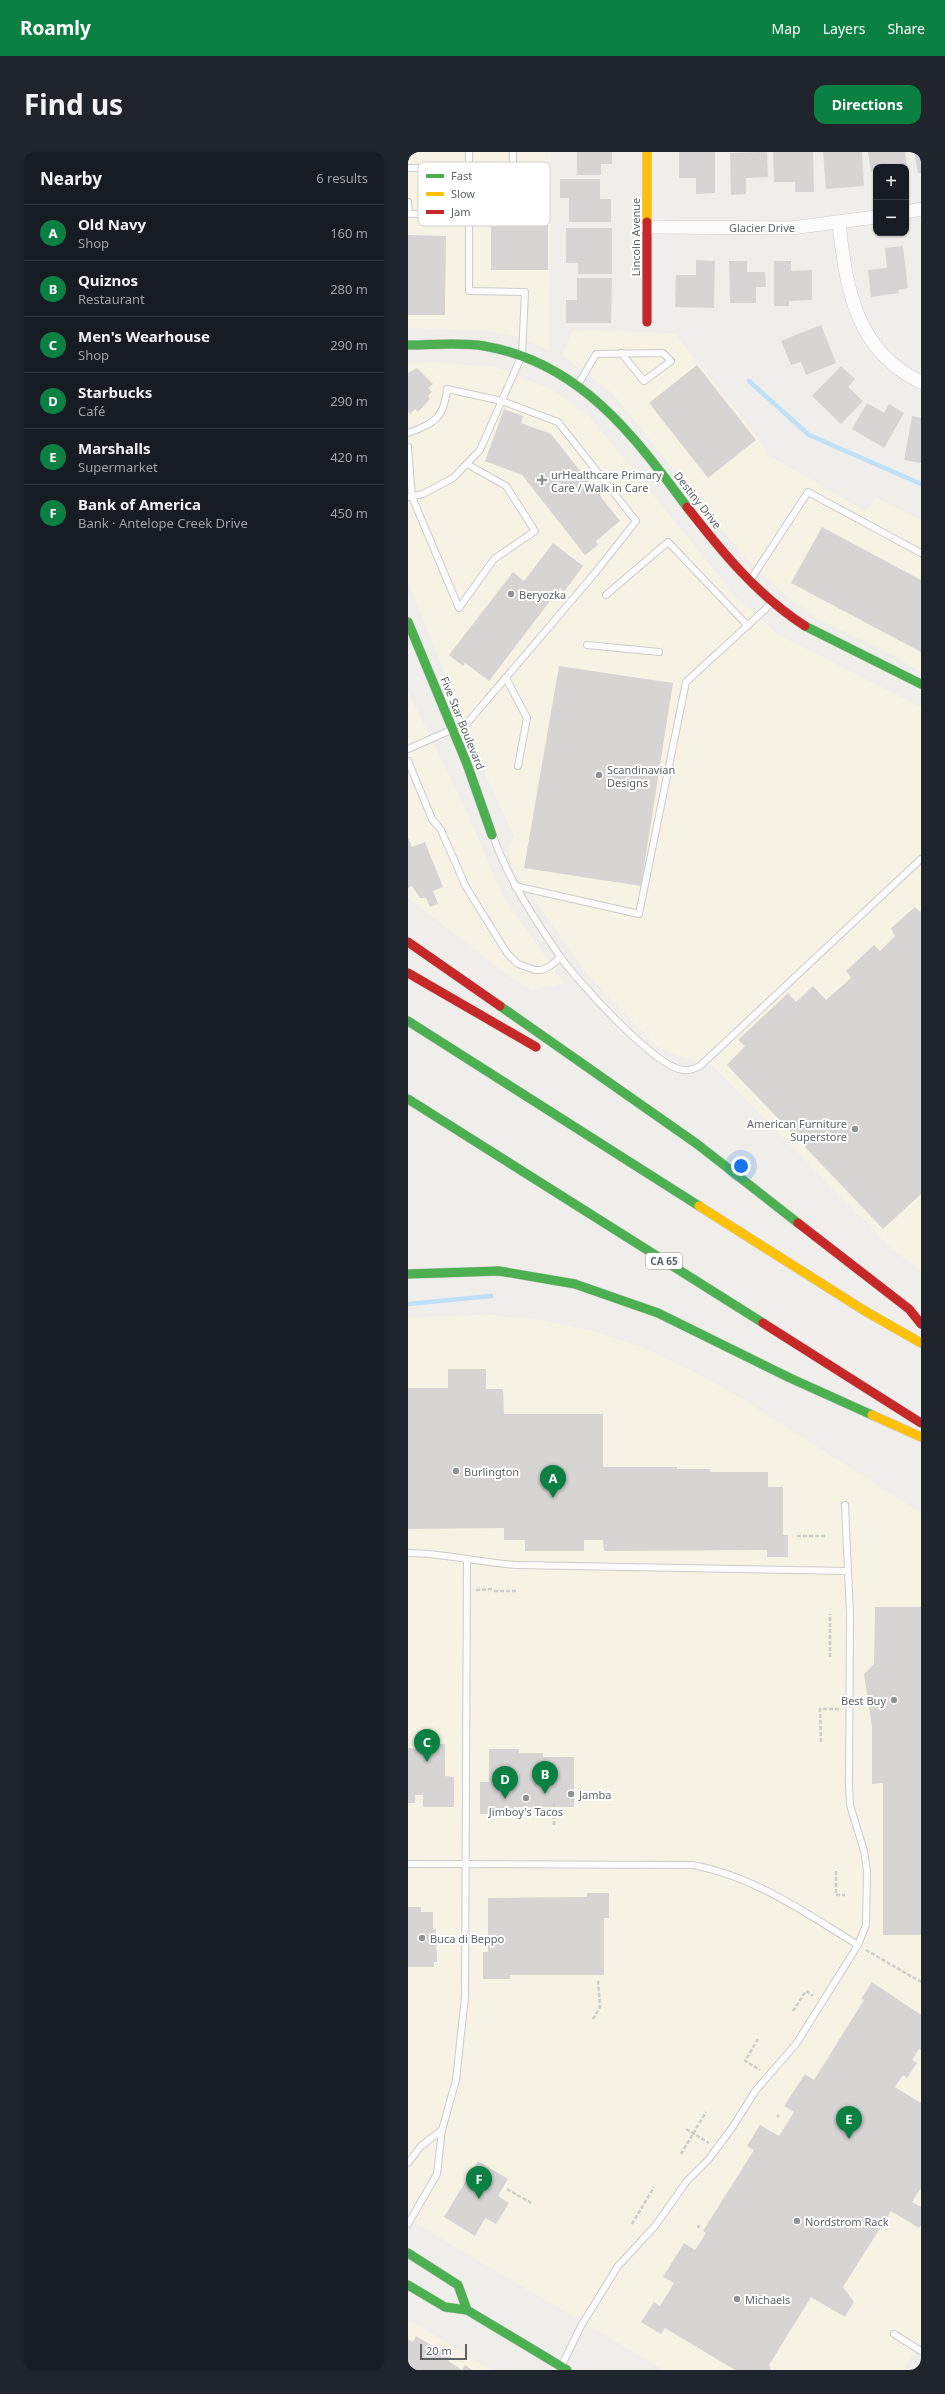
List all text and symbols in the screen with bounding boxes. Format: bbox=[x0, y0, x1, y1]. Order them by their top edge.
text: Roamly bbox=[20, 15, 91, 41]
text: Map bbox=[772, 19, 801, 38]
text: Layers bbox=[823, 19, 865, 38]
text: Share bbox=[887, 19, 925, 38]
text: Find us bbox=[24, 85, 123, 123]
button: Directions bbox=[814, 85, 921, 124]
legend bbox=[418, 162, 550, 226]
map controls bbox=[873, 164, 909, 236]
button: + bbox=[873, 164, 909, 200]
text: Nearby bbox=[40, 167, 102, 190]
text: Fast bbox=[451, 168, 472, 183]
text: 6 results bbox=[316, 169, 368, 187]
text: Slow bbox=[451, 186, 475, 201]
street label: Lincoln Avenue bbox=[628, 198, 643, 276]
button: − bbox=[873, 200, 909, 236]
text: Jam bbox=[450, 204, 470, 219]
text: Old Navy bbox=[78, 214, 146, 234]
street label: Glacier Drive bbox=[729, 220, 795, 235]
text: A bbox=[49, 224, 58, 242]
text: 160 m bbox=[330, 224, 368, 242]
text: Shop bbox=[78, 234, 109, 252]
text: Quiznos bbox=[78, 270, 138, 290]
text: B bbox=[49, 280, 57, 298]
text: 280 m bbox=[330, 280, 368, 298]
text: Restaurant bbox=[78, 290, 145, 308]
text: Men's Wearhouse bbox=[78, 326, 210, 346]
text: C bbox=[49, 336, 57, 354]
text: 290 m bbox=[330, 336, 368, 354]
text: Shop bbox=[78, 346, 109, 364]
text: Starbucks bbox=[78, 382, 152, 402]
text: D bbox=[48, 392, 58, 410]
text: 290 m bbox=[330, 392, 368, 410]
text: Café bbox=[78, 402, 105, 420]
text: Marshalls bbox=[78, 438, 151, 458]
text: E bbox=[49, 448, 57, 466]
text: 420 m bbox=[330, 448, 368, 466]
text: Supermarket bbox=[78, 458, 158, 476]
place label: urHealthcare Primary Care / Walk in Care bbox=[551, 467, 662, 495]
street label: Destiny Drive bbox=[671, 468, 725, 532]
marker: urHealthcare Primary Care / Walk in Care bbox=[536, 474, 548, 486]
text: Bank of America bbox=[78, 494, 201, 514]
text: F bbox=[49, 504, 57, 522]
text: 450 m bbox=[330, 504, 368, 522]
text: Bank · Antelope Creek Drive bbox=[78, 514, 248, 532]
place label: Beryozka bbox=[519, 587, 566, 602]
marker: Beryozka bbox=[506, 589, 516, 599]
street label: Five Star Boulevard bbox=[437, 674, 489, 772]
place label: Scandinavian Designs bbox=[607, 762, 675, 790]
marker: Scandinavian Designs bbox=[594, 770, 604, 780]
place label: American Furniture Superstore bbox=[747, 1116, 847, 1144]
marker: American Furniture Superstore bbox=[850, 1124, 860, 1134]
your location bbox=[731, 1156, 751, 1176]
road number: CA 65 bbox=[646, 1253, 682, 1269]
place label: Burlington bbox=[464, 1464, 519, 1479]
pin: A bbox=[540, 1465, 566, 1498]
marker: Burlington bbox=[451, 1466, 461, 1476]
place label: Best Buy bbox=[841, 1693, 886, 1708]
marker: Best Buy bbox=[889, 1695, 899, 1705]
pin: C bbox=[414, 1729, 440, 1762]
pin: B bbox=[532, 1761, 558, 1794]
pin: D bbox=[492, 1766, 518, 1799]
place label: Jamba bbox=[578, 1787, 611, 1802]
marker: Jamba bbox=[566, 1789, 576, 1799]
marker: Jimboy's Tacos bbox=[521, 1793, 531, 1803]
place label: Jimboy's Tacos bbox=[488, 1804, 563, 1819]
place label: Buca di Beppo bbox=[430, 1931, 505, 1946]
marker: Buca di Beppo bbox=[417, 1933, 427, 1943]
pin: E bbox=[836, 2106, 862, 2139]
pin: F bbox=[466, 2166, 492, 2199]
place label: Nordstrom Rack bbox=[805, 2214, 889, 2229]
marker: Nordstrom Rack bbox=[792, 2216, 802, 2226]
place label: Michaels bbox=[745, 2292, 790, 2307]
marker: Michaels bbox=[732, 2294, 742, 2304]
scale bar bbox=[420, 2342, 467, 2361]
text: 20 m bbox=[426, 2343, 452, 2358]

